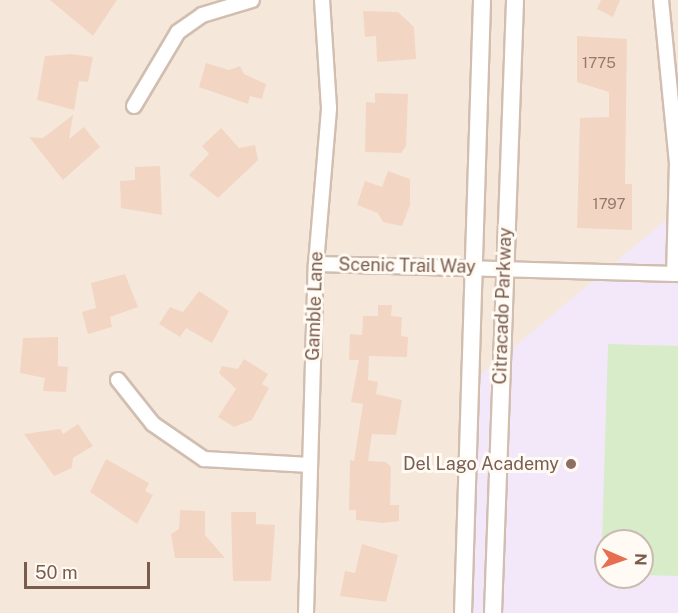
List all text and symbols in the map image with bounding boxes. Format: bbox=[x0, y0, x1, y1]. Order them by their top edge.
house number: 1775 bbox=[582, 54, 616, 72]
house number: 1797 bbox=[593, 195, 625, 213]
street label: Citracado Parkway bbox=[489, 227, 517, 385]
street label: Gamble Lane bbox=[302, 251, 328, 361]
street label: Scenic Trail Way bbox=[338, 254, 476, 278]
place label: Del Lago Academy bbox=[403, 453, 559, 475]
marker: Del Lago Academy bbox=[564, 457, 578, 471]
north arrow bbox=[594, 529, 654, 589]
scale bar bbox=[27, 550, 153, 588]
text: N bbox=[631, 553, 650, 566]
text: 50 m bbox=[35, 562, 78, 583]

